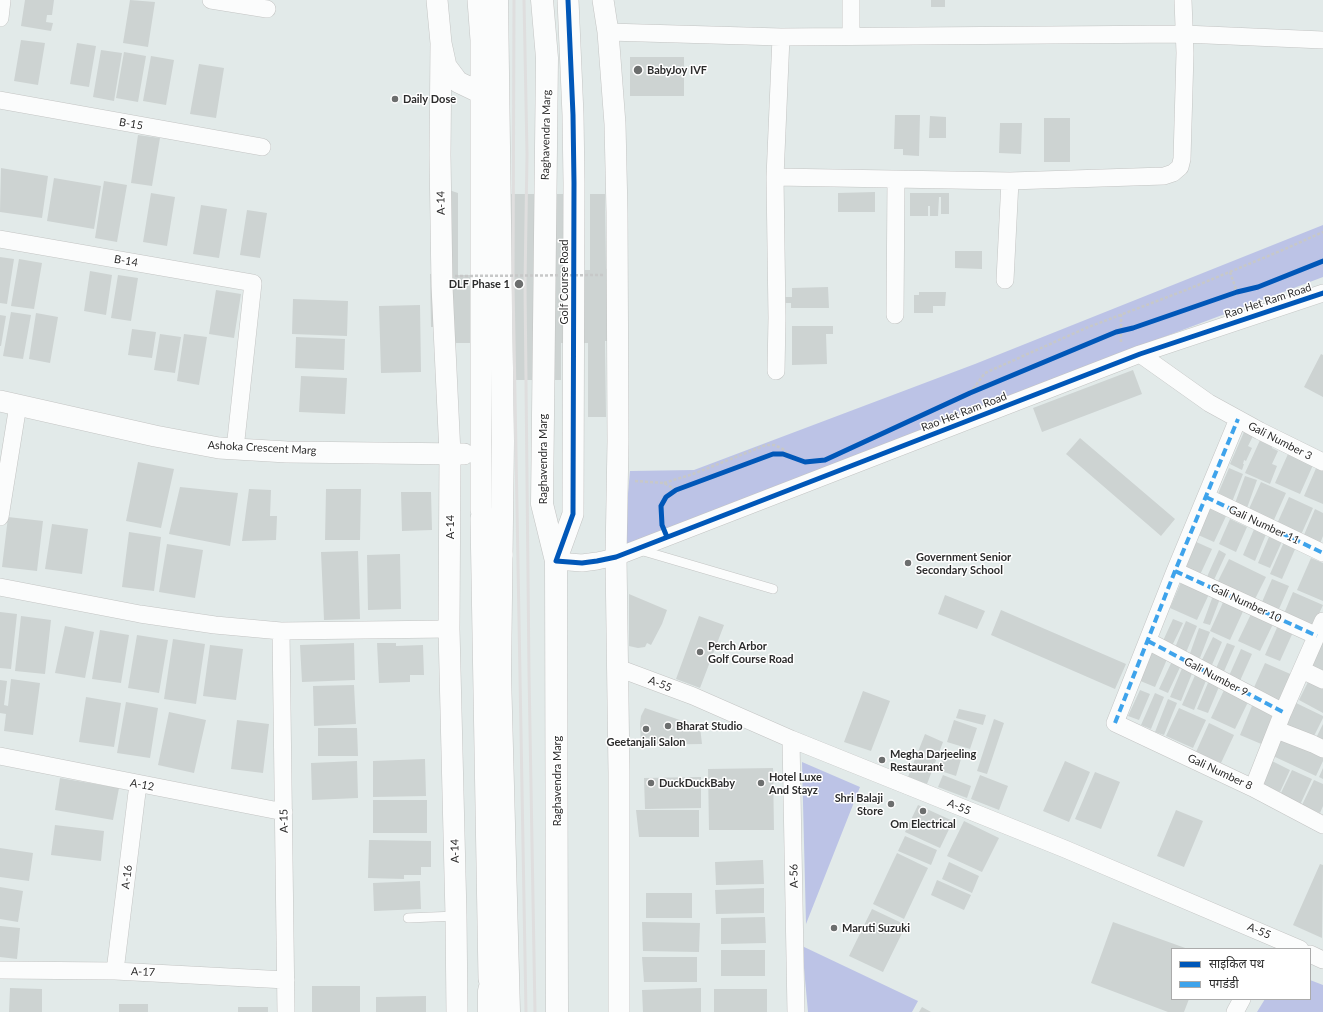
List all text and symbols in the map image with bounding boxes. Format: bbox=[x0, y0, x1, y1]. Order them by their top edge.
place label: BabyJoy IVF bbox=[647, 63, 707, 77]
marker: BabyJoy IVF bbox=[632, 64, 644, 76]
street label: Raghavendra Marg bbox=[539, 90, 553, 180]
place label: Daily Dose bbox=[403, 92, 456, 106]
marker: Daily Dose bbox=[390, 94, 400, 104]
street label: B-15 bbox=[118, 115, 144, 133]
street label: A-14 bbox=[434, 191, 448, 215]
street label: Golf Course Road bbox=[557, 240, 571, 324]
street label: B-14 bbox=[113, 252, 139, 270]
place label: DLF Phase 1 bbox=[449, 277, 510, 291]
marker: DLF Phase 1 bbox=[513, 278, 525, 290]
street label: Rao Het Ram Road bbox=[1223, 281, 1313, 321]
street label: Rao Het Ram Road bbox=[919, 390, 1009, 434]
street label: Raghavendra Marg bbox=[536, 414, 550, 504]
street label: Gali Number 3 bbox=[1246, 419, 1314, 463]
street label: Ashoka Crescent Marg bbox=[207, 439, 317, 457]
street label: Gali Number 11 bbox=[1227, 503, 1301, 547]
street label: A-14 bbox=[443, 515, 457, 539]
place label: Government Senior Secondary School bbox=[916, 550, 1011, 576]
marker: Government Senior Secondary School bbox=[903, 558, 913, 568]
street label: Gali Number 10 bbox=[1209, 581, 1283, 625]
place label: Perch Arbor Golf Course Road bbox=[708, 639, 794, 665]
marker: Perch Arbor Golf Course Road bbox=[695, 647, 705, 657]
street label: Gali Number 9 bbox=[1182, 655, 1250, 699]
street label: A-55 bbox=[646, 673, 674, 695]
place label: Bharat Studio bbox=[676, 719, 743, 733]
marker: Bharat Studio bbox=[663, 721, 673, 731]
marker: Geetanjali Salon bbox=[641, 724, 651, 734]
place label: Geetanjali Salon bbox=[607, 735, 685, 749]
street label: Raghavendra Marg bbox=[550, 736, 564, 826]
place label: Megha Darjeeling Restaurant bbox=[890, 747, 976, 773]
street label: Gali Number 8 bbox=[1185, 751, 1255, 793]
marker: Megha Darjeeling Restaurant bbox=[877, 755, 887, 765]
place label: Hotel Luxe And Stayz bbox=[769, 770, 822, 796]
street label: A-12 bbox=[129, 776, 155, 794]
place label: DuckDuckBaby bbox=[659, 776, 735, 790]
marker: DuckDuckBaby bbox=[646, 778, 656, 788]
marker: Hotel Luxe And Stayz bbox=[756, 778, 766, 788]
place label: Shri Balaji Store bbox=[835, 791, 883, 817]
street label: A-55 bbox=[945, 796, 973, 818]
marker: Shri Balaji Store bbox=[886, 799, 896, 809]
marker: Om Electrical bbox=[918, 806, 928, 816]
street label: A-15 bbox=[277, 809, 291, 833]
place label: Om Electrical bbox=[890, 817, 956, 831]
street label: A-14 bbox=[448, 839, 462, 863]
street label: A-16 bbox=[119, 864, 135, 890]
street label: A-56 bbox=[787, 864, 801, 888]
street label: A-55 bbox=[1245, 920, 1273, 942]
place label: Maruti Suzuki bbox=[842, 921, 910, 935]
marker: Maruti Suzuki bbox=[829, 923, 839, 933]
legend bbox=[1171, 948, 1311, 1000]
text: साइकिल पथ bbox=[1209, 956, 1264, 971]
street label: A-17 bbox=[131, 965, 155, 979]
text: पगडंडी bbox=[1209, 976, 1239, 991]

